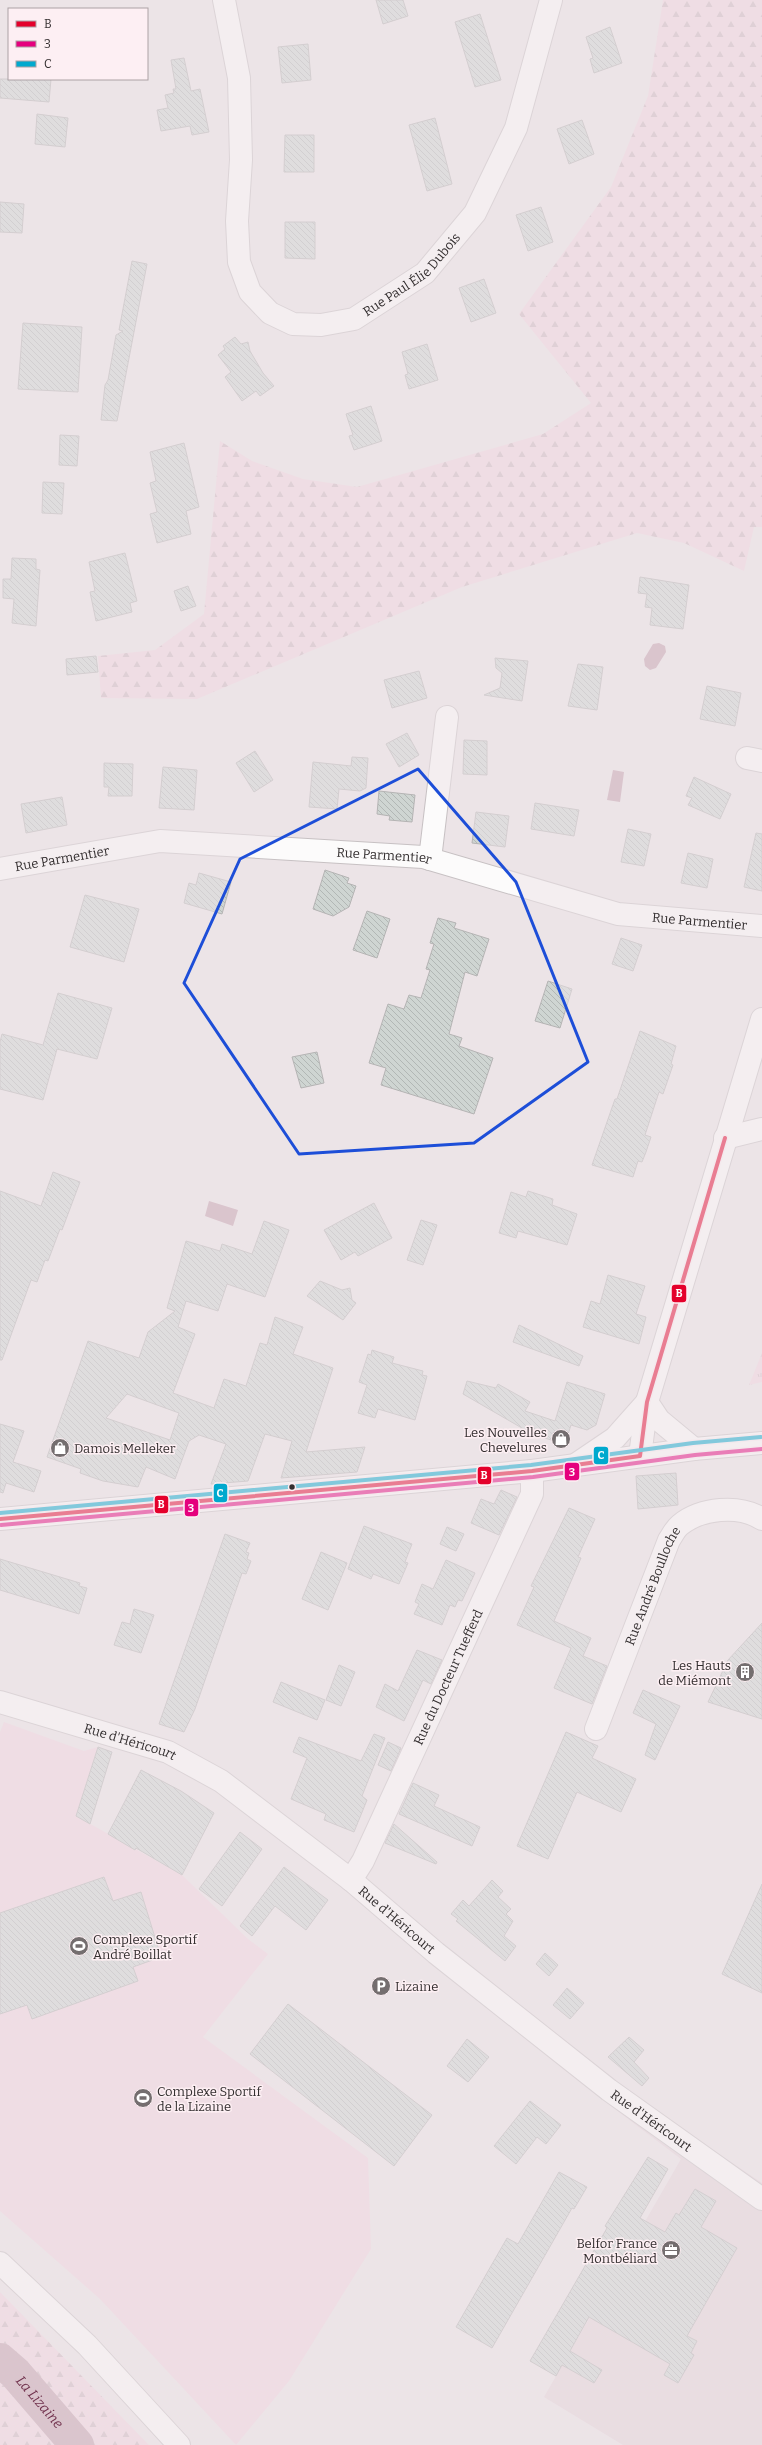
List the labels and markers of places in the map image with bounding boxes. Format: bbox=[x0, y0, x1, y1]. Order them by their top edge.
place label: Les Nouvelles Chevelures bbox=[464, 1425, 547, 1455]
shop icon: Les Nouvelles Chevelures bbox=[550, 1428, 572, 1450]
shop icon: Damois Melleker bbox=[49, 1437, 71, 1459]
place label: Damois Melleker bbox=[74, 1441, 176, 1456]
unlabelled marker bbox=[287, 1482, 297, 1492]
place label: Les Hauts de Miémont bbox=[658, 1658, 731, 1688]
building icon: Les Hauts de Miémont bbox=[734, 1661, 756, 1683]
place label: Complexe Sportif André Boillat bbox=[93, 1932, 198, 1962]
sports icon: Complexe Sportif André Boillat bbox=[68, 1935, 90, 1957]
parking icon: Lizaine bbox=[370, 1975, 392, 1997]
place label: Lizaine bbox=[395, 1979, 438, 1994]
place label: Complexe Sportif de la Lizaine bbox=[157, 2084, 262, 2114]
sports icon: Complexe Sportif de la Lizaine bbox=[132, 2087, 154, 2109]
place label: Belfor France Montbéliard bbox=[576, 2236, 657, 2266]
office icon: Belfor France Montbéliard bbox=[660, 2239, 682, 2261]

